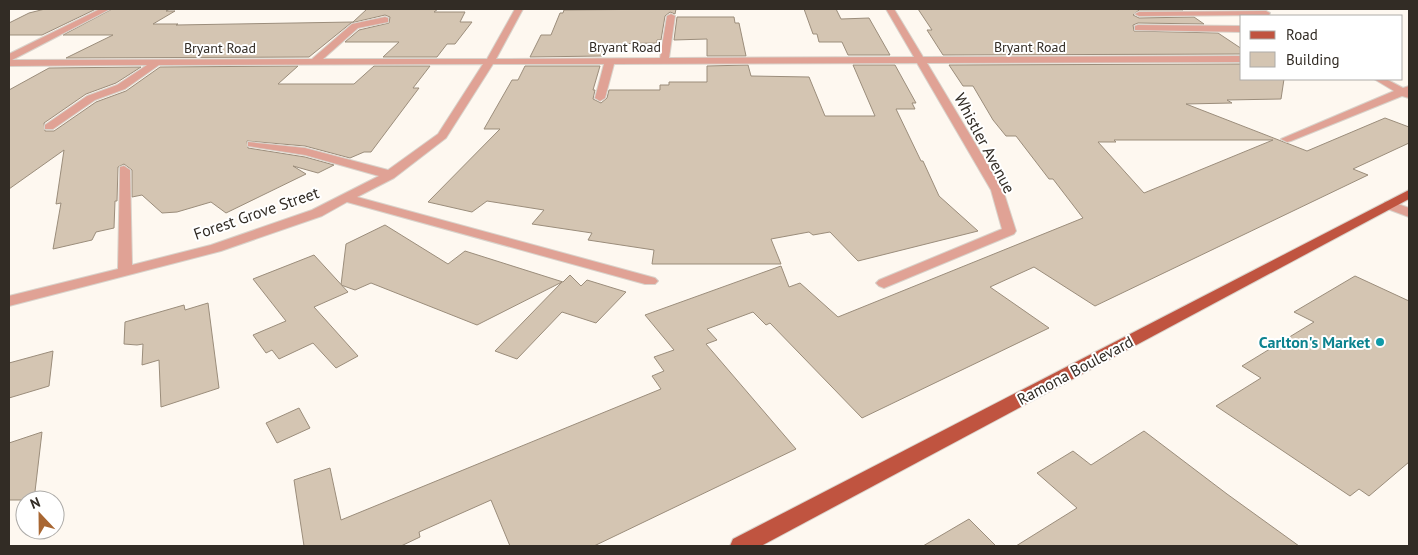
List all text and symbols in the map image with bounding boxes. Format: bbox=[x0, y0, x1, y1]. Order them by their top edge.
legend bbox=[1240, 15, 1403, 80]
text: Road bbox=[1286, 25, 1318, 44]
street label: Bryant Road bbox=[589, 38, 661, 56]
street label: Bryant Road bbox=[994, 38, 1066, 56]
street label: Bryant Road bbox=[184, 39, 256, 57]
text: Building bbox=[1286, 50, 1340, 69]
street label: Whistler Avenue bbox=[950, 90, 1020, 196]
street label: Forest Grove Street bbox=[191, 182, 322, 244]
street label: Ramona Boulevard bbox=[1014, 331, 1136, 409]
place label: Carlton's Market bbox=[1259, 332, 1370, 352]
marker: Carlton's Market bbox=[1374, 336, 1386, 348]
north arrow bbox=[15, 490, 65, 540]
text: N bbox=[27, 493, 43, 513]

